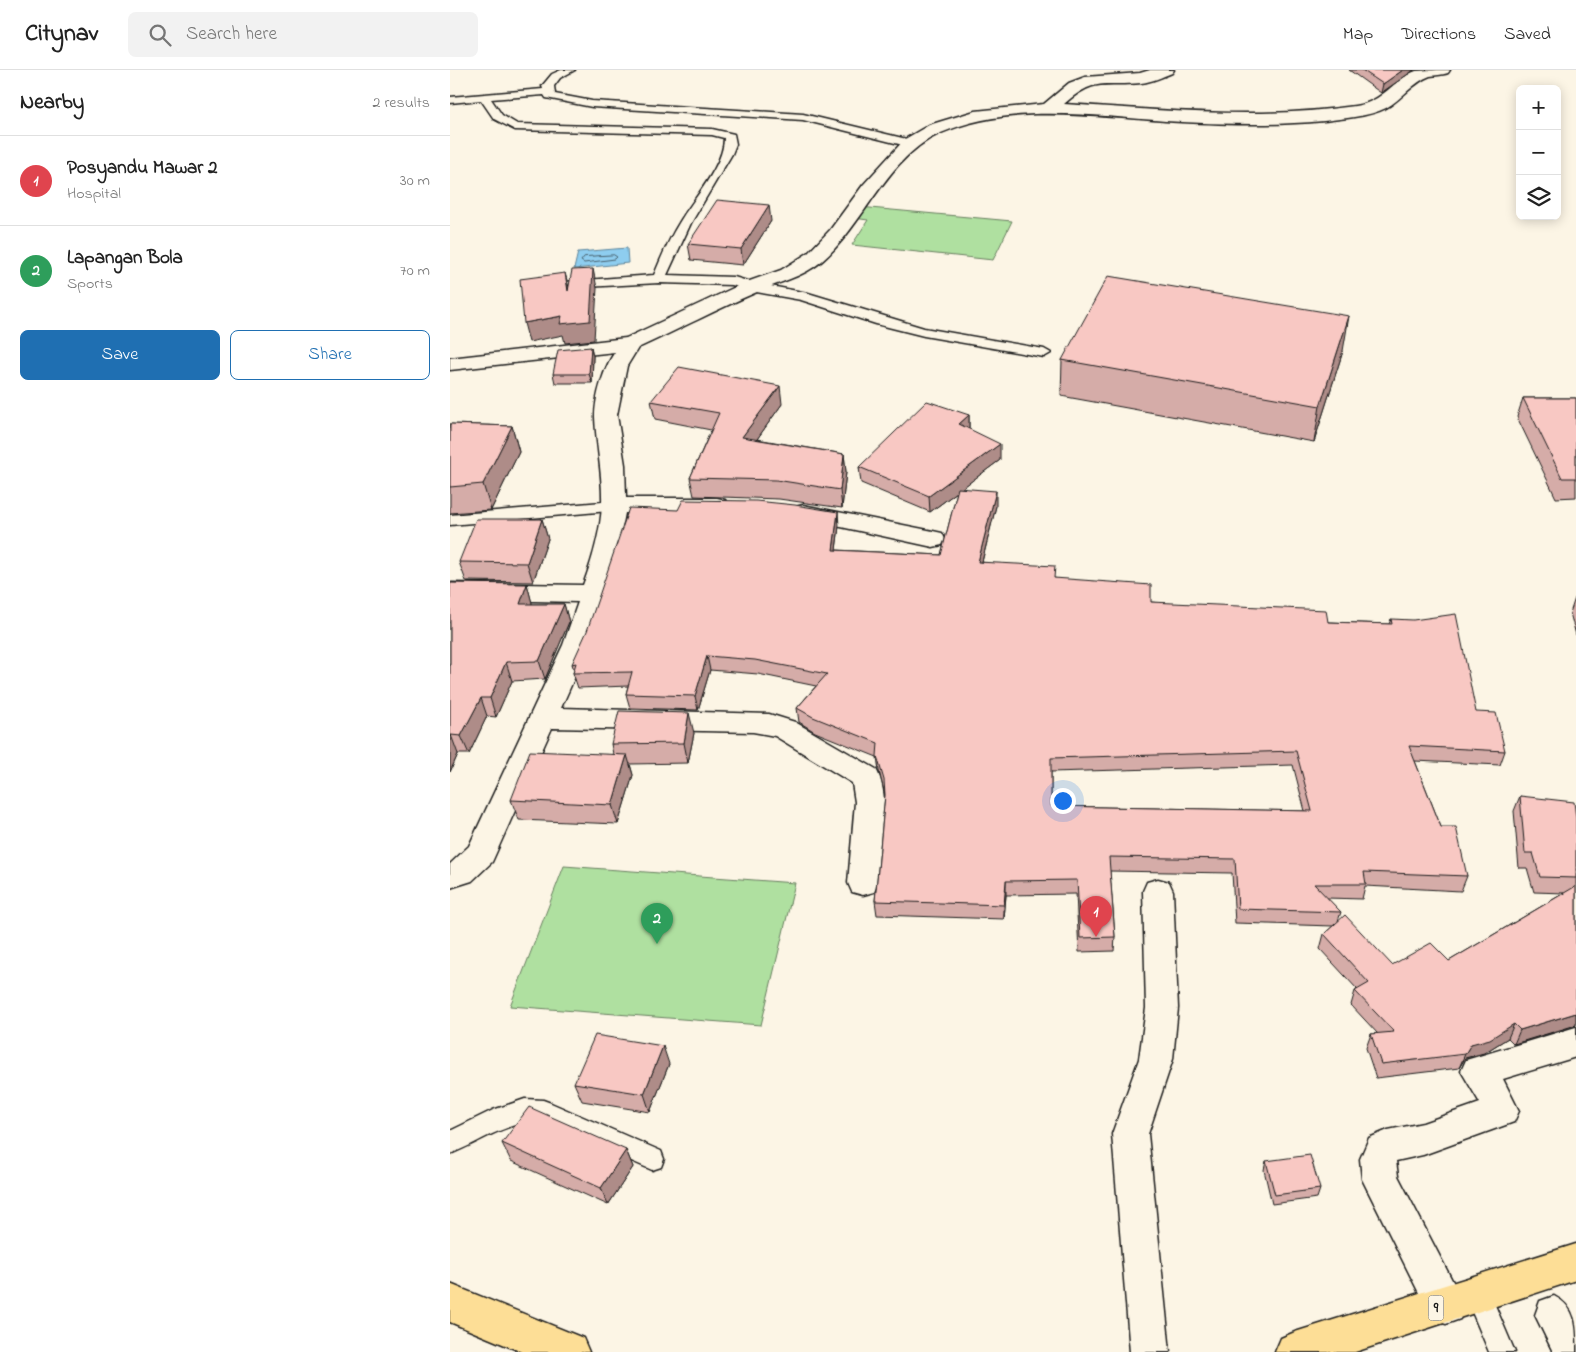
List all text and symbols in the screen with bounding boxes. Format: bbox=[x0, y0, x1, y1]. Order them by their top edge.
search box bbox=[128, 12, 478, 57]
text: Citynav bbox=[25, 17, 98, 52]
icon: search bbox=[146, 21, 174, 49]
text: Search here bbox=[186, 21, 277, 48]
text: Map bbox=[1343, 22, 1373, 48]
text: Directions bbox=[1401, 22, 1476, 48]
text: Saved bbox=[1504, 22, 1551, 48]
map controls bbox=[1516, 85, 1561, 220]
button: + bbox=[1516, 85, 1561, 130]
text: Nearby bbox=[20, 88, 84, 118]
text: 2 results bbox=[372, 91, 430, 115]
button: − bbox=[1516, 130, 1561, 175]
text: Posyandu Mawar 2 bbox=[67, 155, 217, 182]
text: 1 bbox=[33, 169, 39, 193]
text: 30 m bbox=[400, 169, 430, 193]
button: layers bbox=[1516, 175, 1561, 220]
text: Hospital bbox=[67, 182, 121, 206]
text: Lapangan Bola bbox=[67, 245, 183, 272]
text: 2 bbox=[32, 259, 40, 283]
text: 70 m bbox=[400, 259, 430, 283]
text: Sports bbox=[67, 272, 113, 296]
button: Save bbox=[20, 330, 220, 380]
button: Share bbox=[230, 330, 430, 380]
your location bbox=[1050, 788, 1076, 814]
pin: 1 bbox=[1080, 896, 1112, 937]
pin: 2 bbox=[641, 903, 673, 944]
road number: 9 bbox=[1428, 1296, 1444, 1320]

